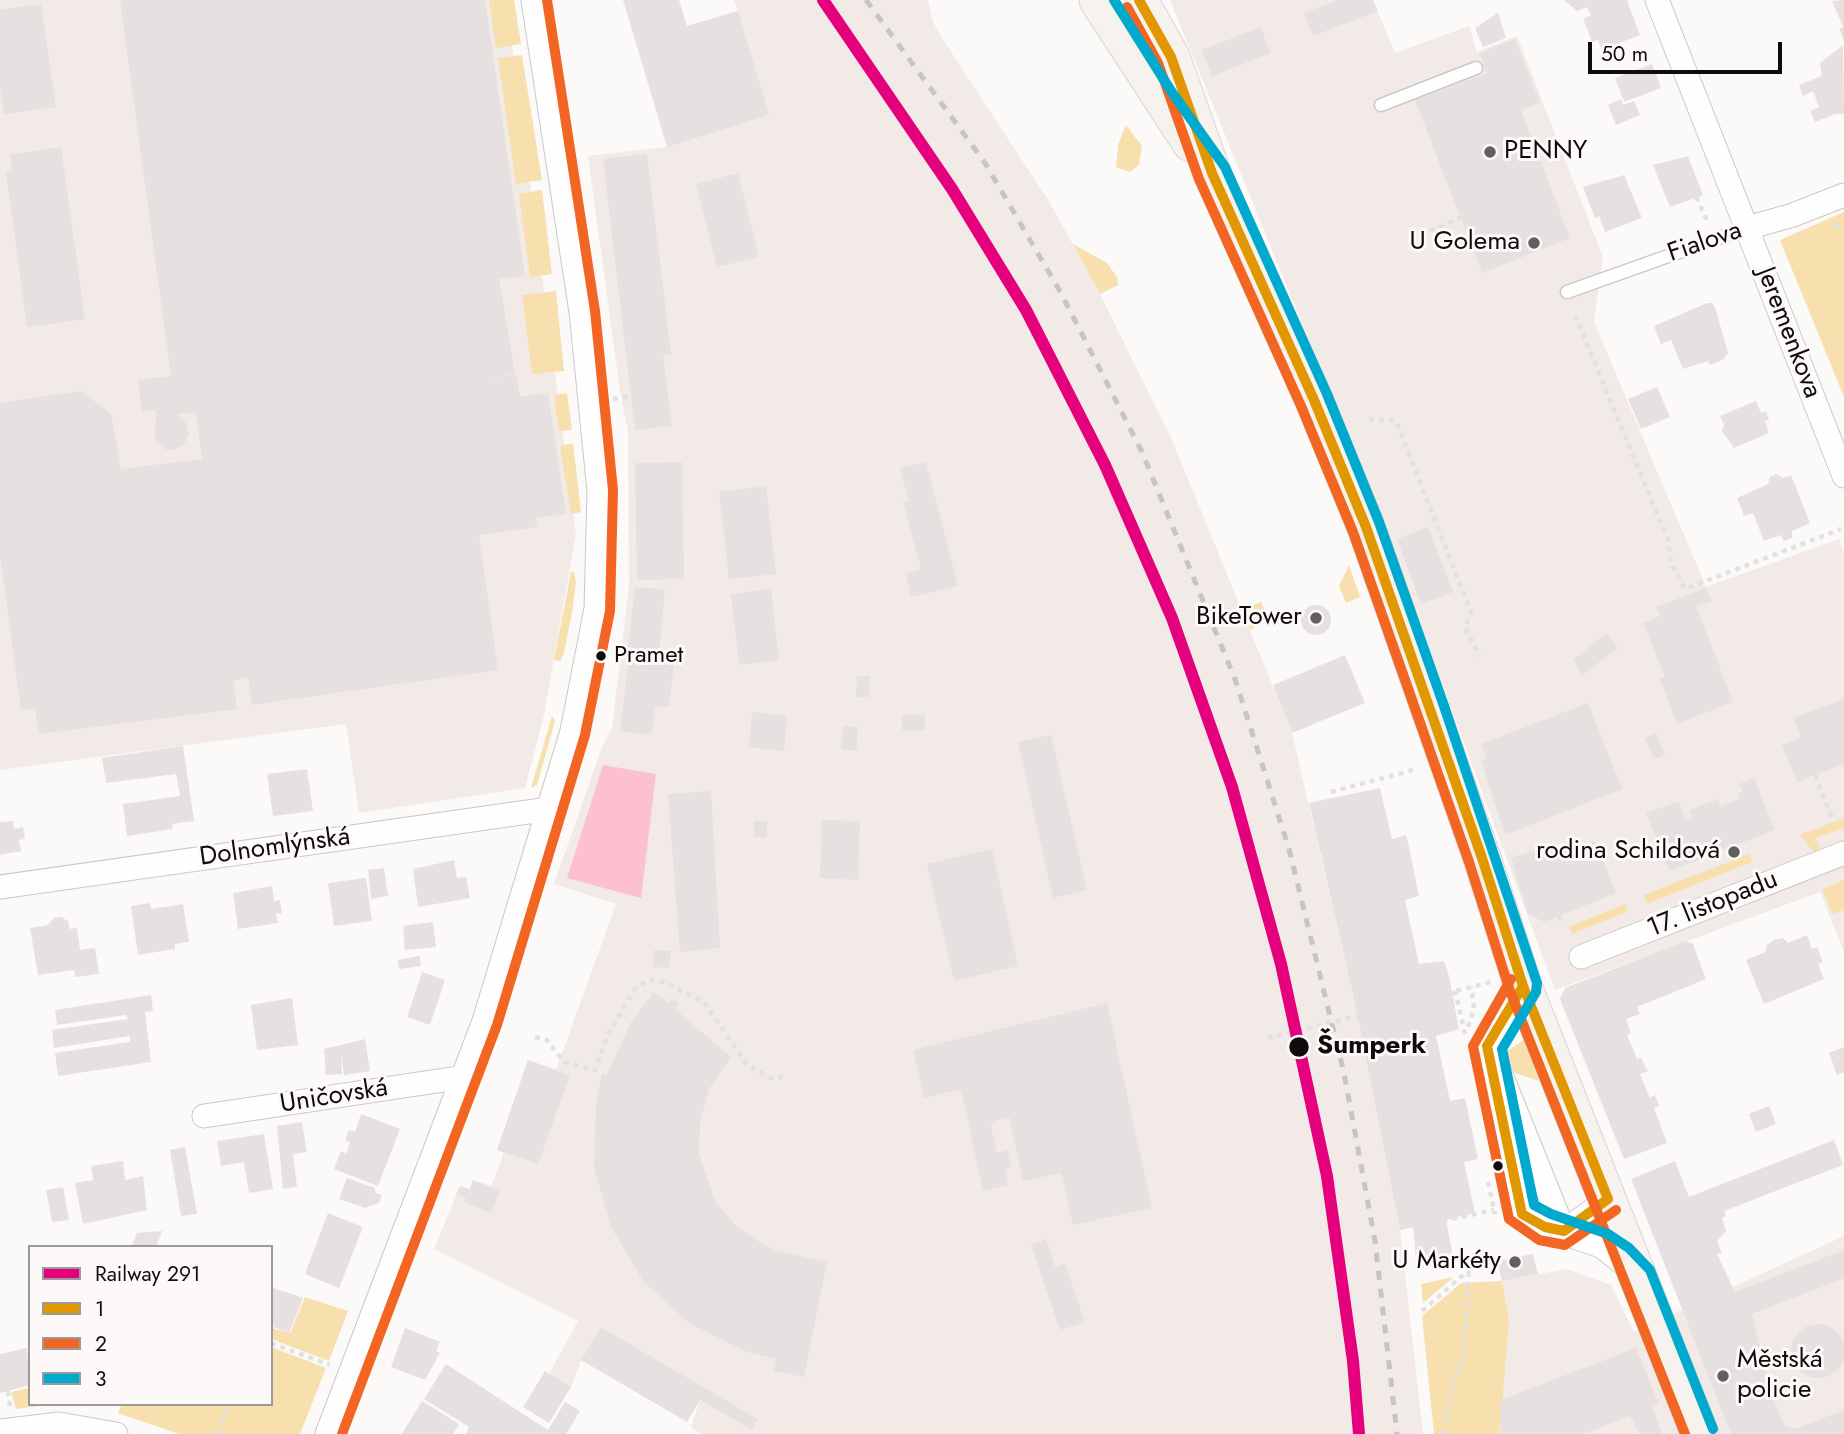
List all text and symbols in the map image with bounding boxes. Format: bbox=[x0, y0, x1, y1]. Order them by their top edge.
scale bar bbox=[1592, 28, 1786, 72]
text: 50 m bbox=[1601, 39, 1648, 69]
place label: PENNY bbox=[1504, 136, 1587, 168]
marker: PENNY bbox=[1482, 144, 1498, 160]
street label: Fialova bbox=[1664, 216, 1746, 270]
place label: U Golema bbox=[1409, 227, 1520, 259]
marker: U Golema bbox=[1526, 235, 1542, 251]
street label: Jeremenkova bbox=[1749, 263, 1827, 403]
place label: BikeTower bbox=[1196, 602, 1302, 634]
marker: BikeTower bbox=[1308, 610, 1324, 626]
place label: Pramet bbox=[614, 642, 683, 670]
marker: Pramet bbox=[594, 649, 608, 663]
street label: Dolnomlýnská bbox=[198, 822, 352, 874]
place label: rodina Schildová bbox=[1536, 836, 1720, 868]
marker: rodina Schildová bbox=[1726, 844, 1742, 860]
street label: 17. listopadu bbox=[1643, 865, 1783, 945]
place label: Šumperk bbox=[1317, 1031, 1426, 1063]
marker: Šumperk bbox=[1287, 1035, 1311, 1059]
street label: Uničovská bbox=[278, 1073, 390, 1121]
unlabelled marker bbox=[1491, 1159, 1505, 1173]
legend bbox=[28, 1245, 273, 1406]
place label: U Markéty bbox=[1392, 1246, 1501, 1278]
marker: U Markéty bbox=[1507, 1254, 1523, 1270]
text: Railway 291 bbox=[95, 1259, 200, 1289]
text: 1 bbox=[95, 1294, 104, 1324]
text: 2 bbox=[95, 1329, 107, 1359]
place label: Městská policie bbox=[1737, 1345, 1823, 1406]
text: 3 bbox=[95, 1364, 106, 1394]
marker: Městská policie bbox=[1715, 1368, 1731, 1384]

